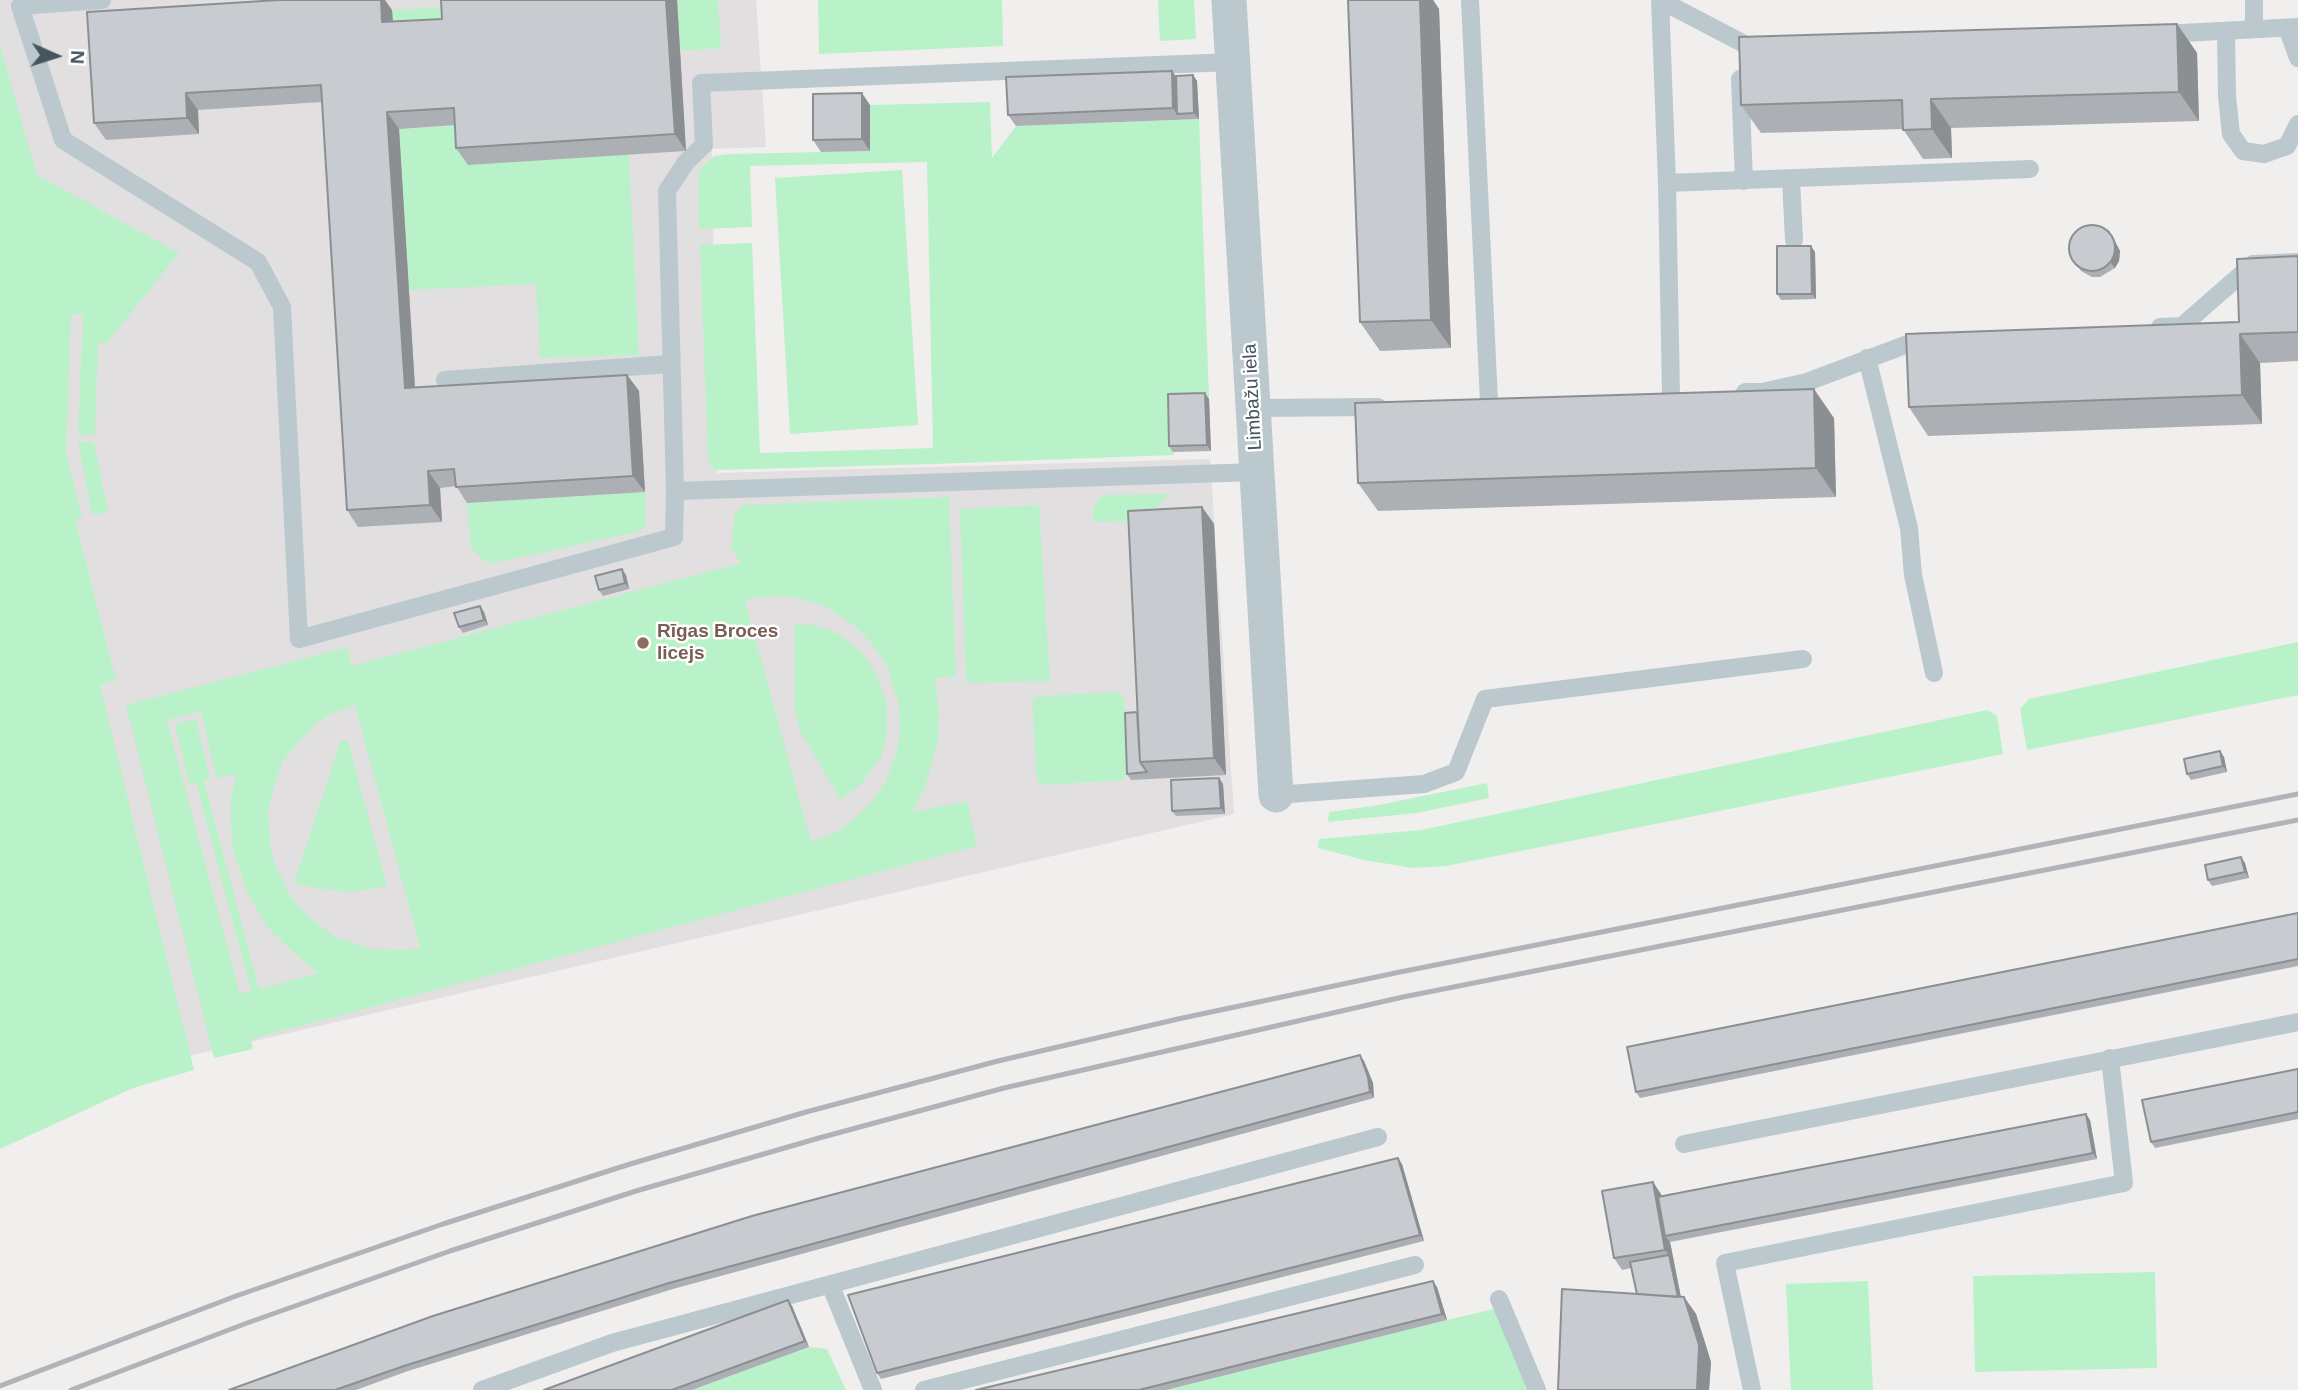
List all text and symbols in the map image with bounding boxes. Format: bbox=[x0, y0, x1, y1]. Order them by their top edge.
north arrow bbox=[21, 21, 91, 91]
text: N bbox=[67, 50, 88, 65]
street label: Limbažu iela bbox=[1239, 343, 1267, 451]
place label: Rīgas Broces licejs bbox=[657, 621, 778, 665]
marker: Rīgas Broces licejs bbox=[635, 635, 651, 651]

